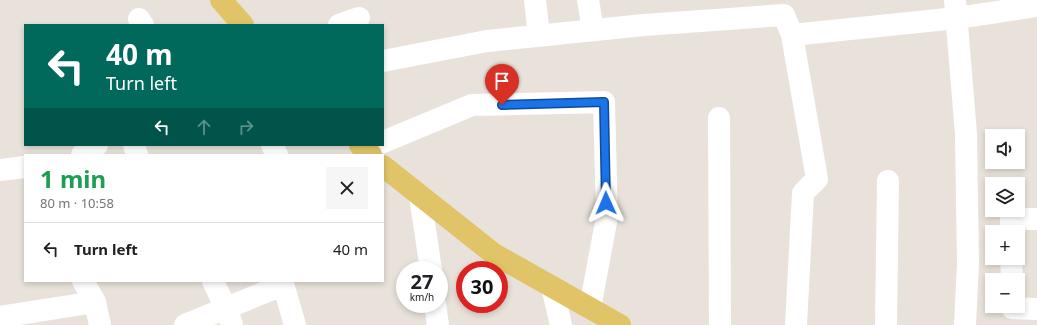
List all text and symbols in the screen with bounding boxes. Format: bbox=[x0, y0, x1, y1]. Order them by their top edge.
text: 40 m bbox=[106, 35, 173, 73]
icon: left bbox=[40, 40, 92, 92]
pin bbox=[485, 64, 519, 105]
icon: arrive bbox=[491, 70, 513, 92]
text: Turn left bbox=[106, 71, 177, 95]
icon: left bbox=[151, 116, 173, 138]
icon: ahead bbox=[193, 116, 215, 138]
icon: right bbox=[235, 116, 257, 138]
map controls bbox=[985, 129, 1025, 313]
button: sound bbox=[985, 129, 1025, 169]
text: 1 min bbox=[40, 162, 106, 195]
button: close bbox=[326, 167, 368, 209]
button: layers bbox=[985, 177, 1025, 217]
position arrow bbox=[585, 182, 627, 224]
text: 80 m · 10:58 bbox=[40, 194, 114, 212]
button: + bbox=[985, 225, 1025, 265]
icon: left bbox=[40, 238, 62, 260]
text: Turn left bbox=[74, 239, 138, 259]
text: 40 m bbox=[333, 239, 368, 259]
speed limit sign: 30 bbox=[456, 261, 508, 313]
text: 27 bbox=[411, 268, 433, 295]
button: − bbox=[985, 273, 1025, 313]
text: km/h bbox=[410, 290, 434, 304]

